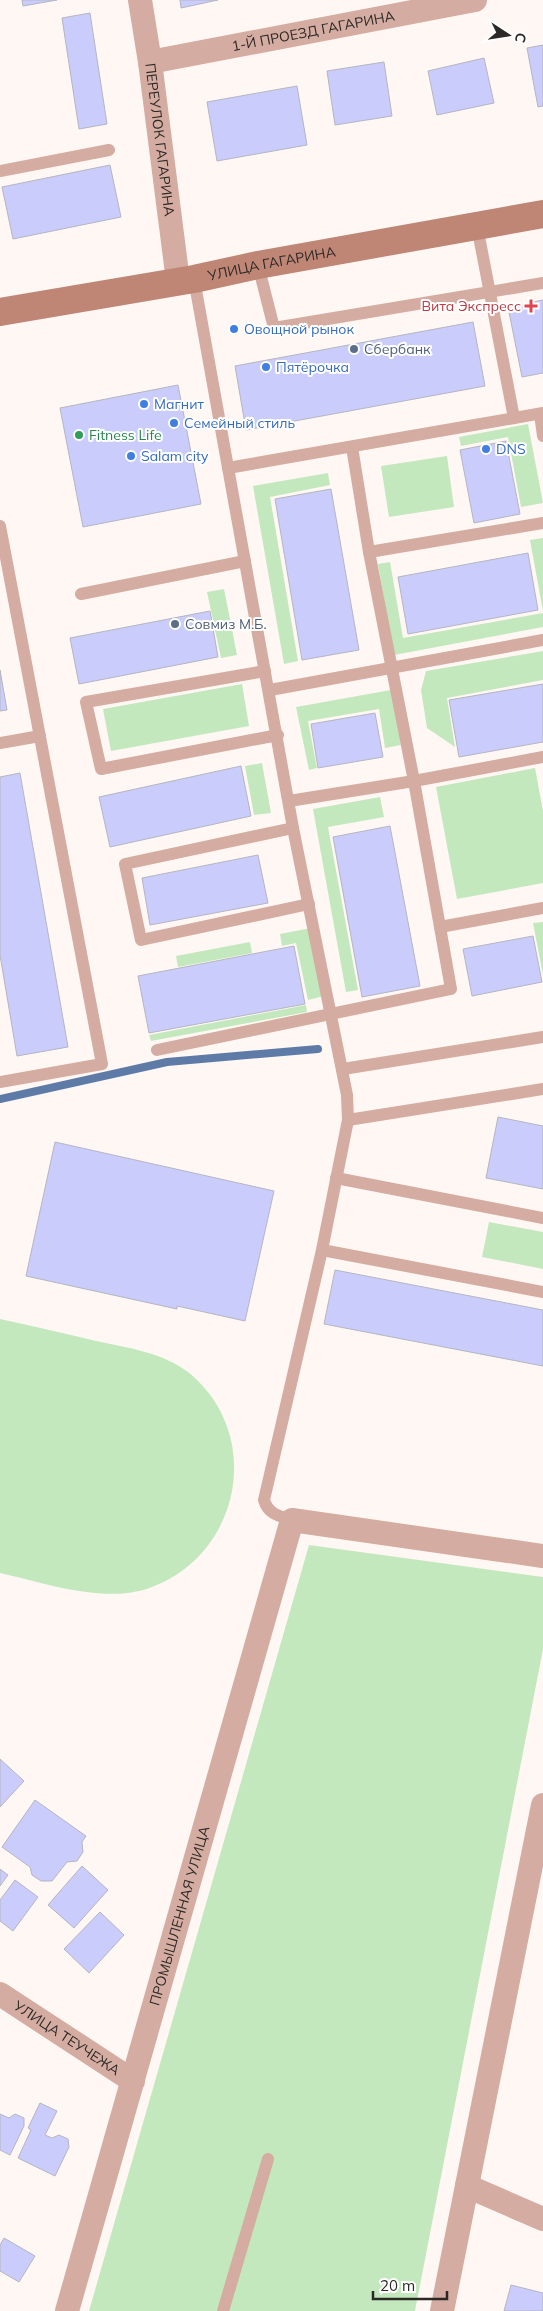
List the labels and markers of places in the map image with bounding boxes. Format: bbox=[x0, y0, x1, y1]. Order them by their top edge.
place label: Вита Экспресс bbox=[422, 297, 521, 315]
marker: Вита Экспресс bbox=[525, 300, 537, 312]
place label: Овощной рынок bbox=[244, 320, 355, 338]
marker: Овощной рынок bbox=[228, 323, 240, 335]
place label: Сбербанк bbox=[364, 340, 431, 358]
marker: Сбербанк bbox=[348, 343, 360, 355]
place label: Пятёрочка bbox=[276, 358, 349, 376]
marker: Пятёрочка bbox=[260, 361, 272, 373]
place label: Магнит bbox=[154, 395, 204, 413]
marker: Магнит bbox=[138, 398, 150, 410]
place label: Семейный стиль bbox=[184, 414, 295, 432]
marker: Семейный стиль bbox=[168, 417, 180, 429]
place label: Fitness Life bbox=[89, 426, 162, 444]
marker: Fitness Life bbox=[73, 429, 85, 441]
place label: DNS bbox=[496, 440, 526, 458]
marker: DNS bbox=[480, 443, 492, 455]
place label: Salam city bbox=[141, 447, 209, 465]
marker: Salam city bbox=[125, 450, 137, 462]
place label: Совмиз М.Б. bbox=[185, 615, 267, 633]
marker: Совмиз М.Б. bbox=[169, 618, 181, 630]

